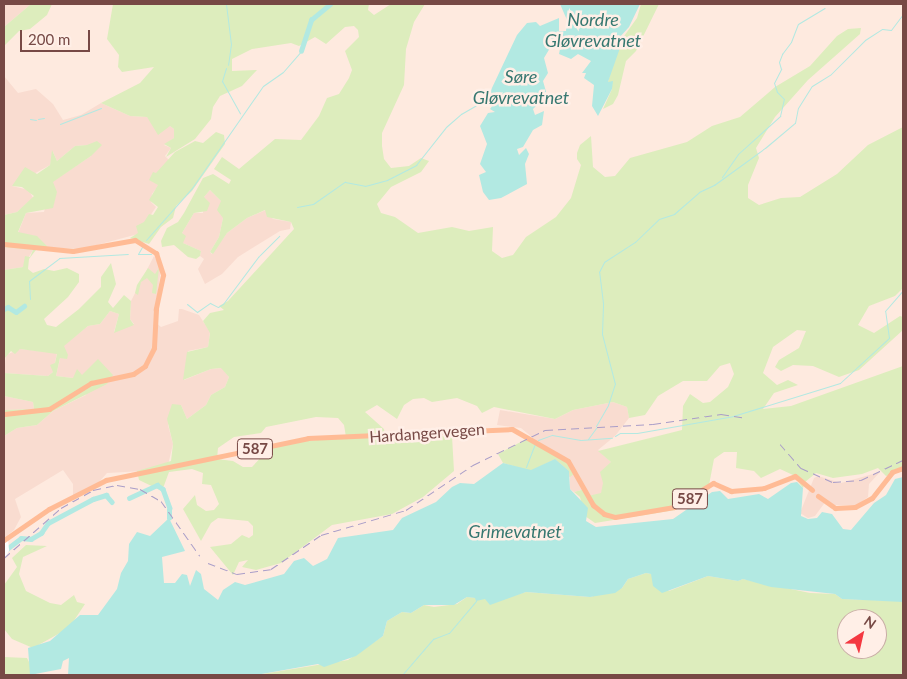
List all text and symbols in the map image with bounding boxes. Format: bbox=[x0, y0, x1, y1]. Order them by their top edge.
water label: Nordre Gløvrevatnet bbox=[545, 9, 641, 52]
scale bar bbox=[22, 20, 92, 52]
text: 200 m bbox=[28, 30, 70, 48]
water label: Søre Gløvrevatnet bbox=[473, 66, 569, 108]
street label: Hardangervegen bbox=[369, 419, 485, 447]
road number: 587 bbox=[236, 436, 274, 462]
road number: 587 bbox=[671, 486, 709, 512]
water label: Grimevatnet bbox=[468, 520, 562, 542]
north arrow bbox=[837, 609, 887, 659]
text: N bbox=[861, 612, 880, 632]

